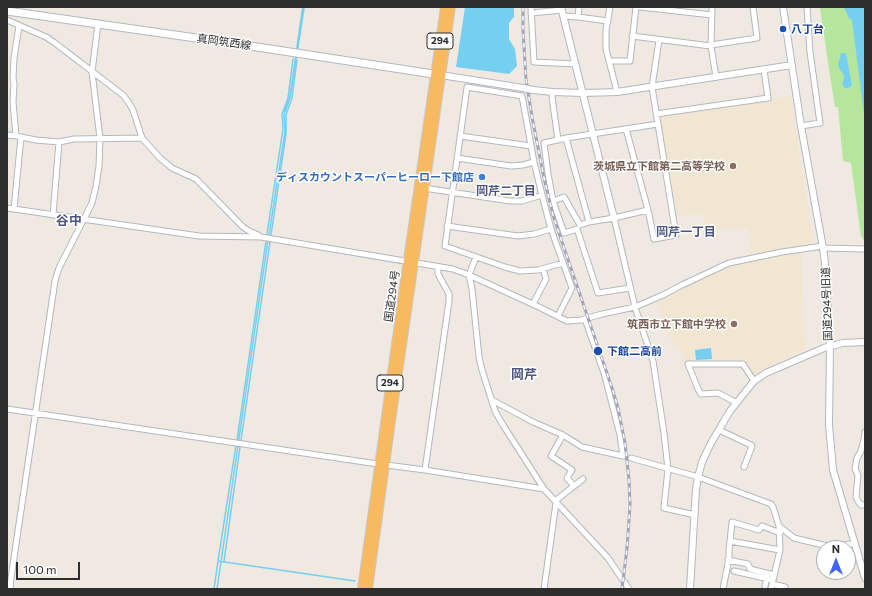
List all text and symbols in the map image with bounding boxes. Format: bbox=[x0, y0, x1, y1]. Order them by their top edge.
place label: 八丁台 bbox=[791, 22, 824, 36]
marker: 八丁台 bbox=[778, 24, 788, 34]
street label: 真岡筑西線 bbox=[196, 32, 252, 52]
road number: 294 bbox=[427, 33, 453, 49]
place label: 茨城県立下館第二高等学校 bbox=[593, 159, 725, 173]
marker: 茨城県立下館第二高等学校 bbox=[728, 161, 738, 171]
place label: ディスカウントスーパーヒーロー下館店 bbox=[276, 170, 474, 184]
marker: ディスカウントスーパーヒーロー下館店 bbox=[477, 172, 487, 182]
district label: 岡芹二丁目 bbox=[476, 184, 536, 198]
district label: 谷中 bbox=[56, 213, 82, 229]
district label: 岡芹一丁目 bbox=[656, 225, 716, 239]
street label: 国道294号旧道 bbox=[819, 267, 835, 341]
street label: 国道294号 bbox=[382, 269, 402, 323]
place label: 筑西市立下館中学校 bbox=[627, 317, 726, 331]
marker: 筑西市立下館中学校 bbox=[729, 319, 739, 329]
place label: 下館二高前 bbox=[607, 344, 662, 358]
marker: 下館二高前 bbox=[592, 345, 604, 357]
district label: 岡芹 bbox=[511, 367, 537, 383]
road number: 294 bbox=[377, 375, 403, 391]
north arrow bbox=[816, 540, 856, 580]
text: N bbox=[832, 542, 840, 555]
scale bar bbox=[18, 554, 82, 580]
text: 100 m bbox=[23, 562, 57, 576]

